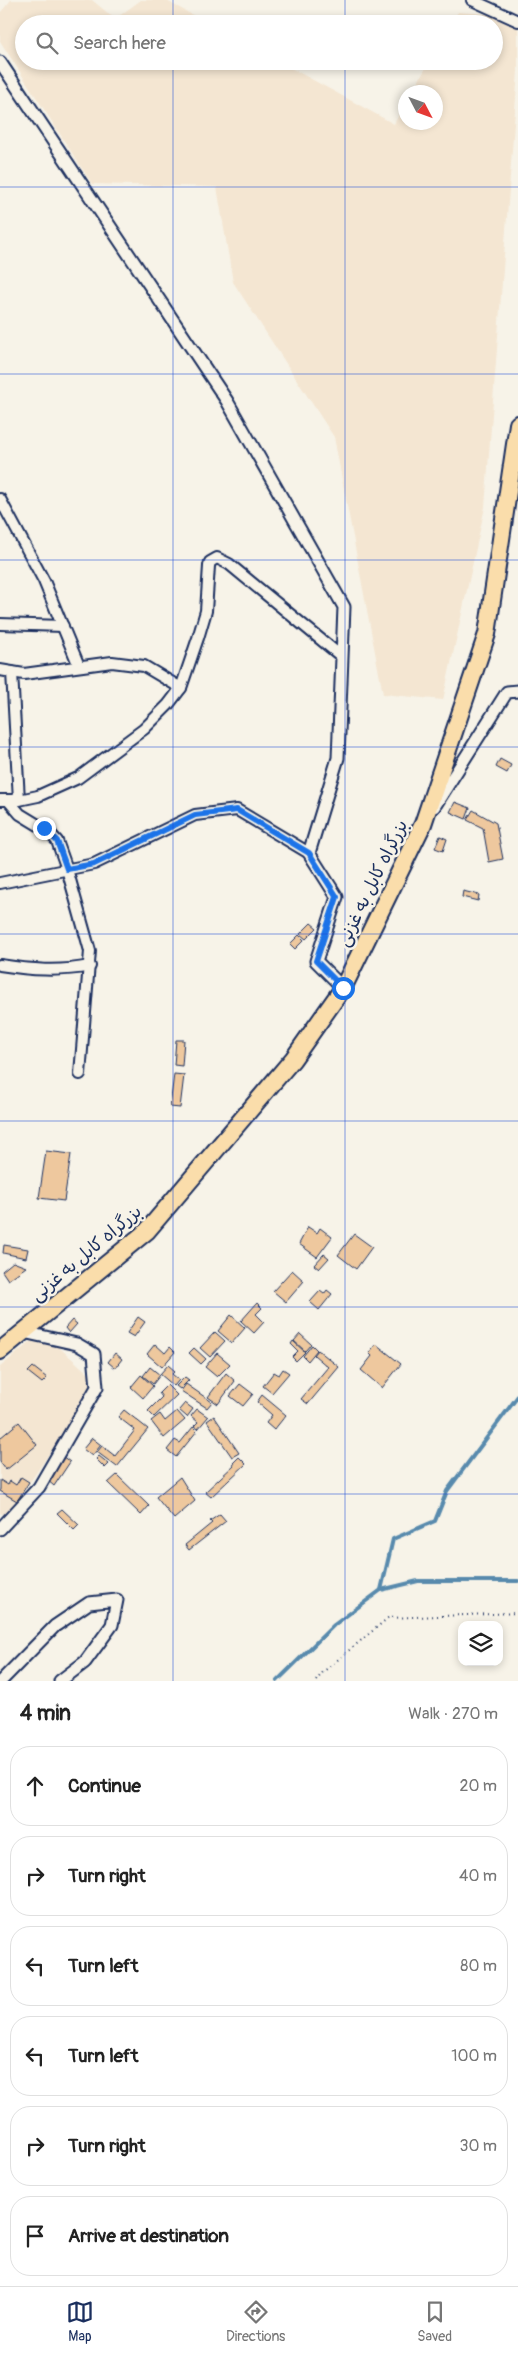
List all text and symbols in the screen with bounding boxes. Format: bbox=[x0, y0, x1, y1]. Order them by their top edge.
search box bbox=[15, 15, 503, 70]
icon: search bbox=[33, 29, 61, 57]
text: Search here bbox=[73, 31, 166, 55]
north arrow bbox=[398, 85, 443, 130]
street label: بزرگراه کابل به غزنی bbox=[332, 816, 413, 950]
route end bbox=[33, 817, 56, 840]
route start bbox=[332, 977, 355, 1000]
street label: بزرگراه کابل به غزنی bbox=[26, 1200, 147, 1307]
map controls bbox=[458, 1621, 503, 1666]
button: layers bbox=[458, 1621, 503, 1666]
text: 4 min bbox=[20, 1700, 71, 1727]
text: Walk · 270 m bbox=[408, 1704, 498, 1724]
icon: ahead bbox=[21, 1772, 49, 1800]
text: Continue bbox=[68, 1774, 141, 1798]
text: 20 m bbox=[459, 1776, 497, 1796]
icon: right bbox=[21, 1862, 49, 1890]
text: Turn right bbox=[68, 1864, 146, 1888]
text: 40 m bbox=[459, 1866, 497, 1886]
icon: left bbox=[21, 1952, 49, 1980]
text: Turn left bbox=[68, 1954, 138, 1978]
text: 80 m bbox=[460, 1956, 497, 1976]
icon: left bbox=[21, 2042, 49, 2070]
text: Turn left bbox=[68, 2044, 138, 2068]
text: 100 m bbox=[451, 2046, 497, 2066]
icon: right bbox=[21, 2132, 49, 2160]
text: Turn right bbox=[68, 2134, 146, 2158]
text: 30 m bbox=[459, 2136, 497, 2156]
icon: arrive bbox=[21, 2222, 49, 2250]
text: Arrive at destination bbox=[68, 2224, 229, 2248]
tab: Map bbox=[66, 2298, 94, 2345]
tab: Directions bbox=[226, 2298, 285, 2345]
tab: Saved bbox=[417, 2298, 452, 2345]

